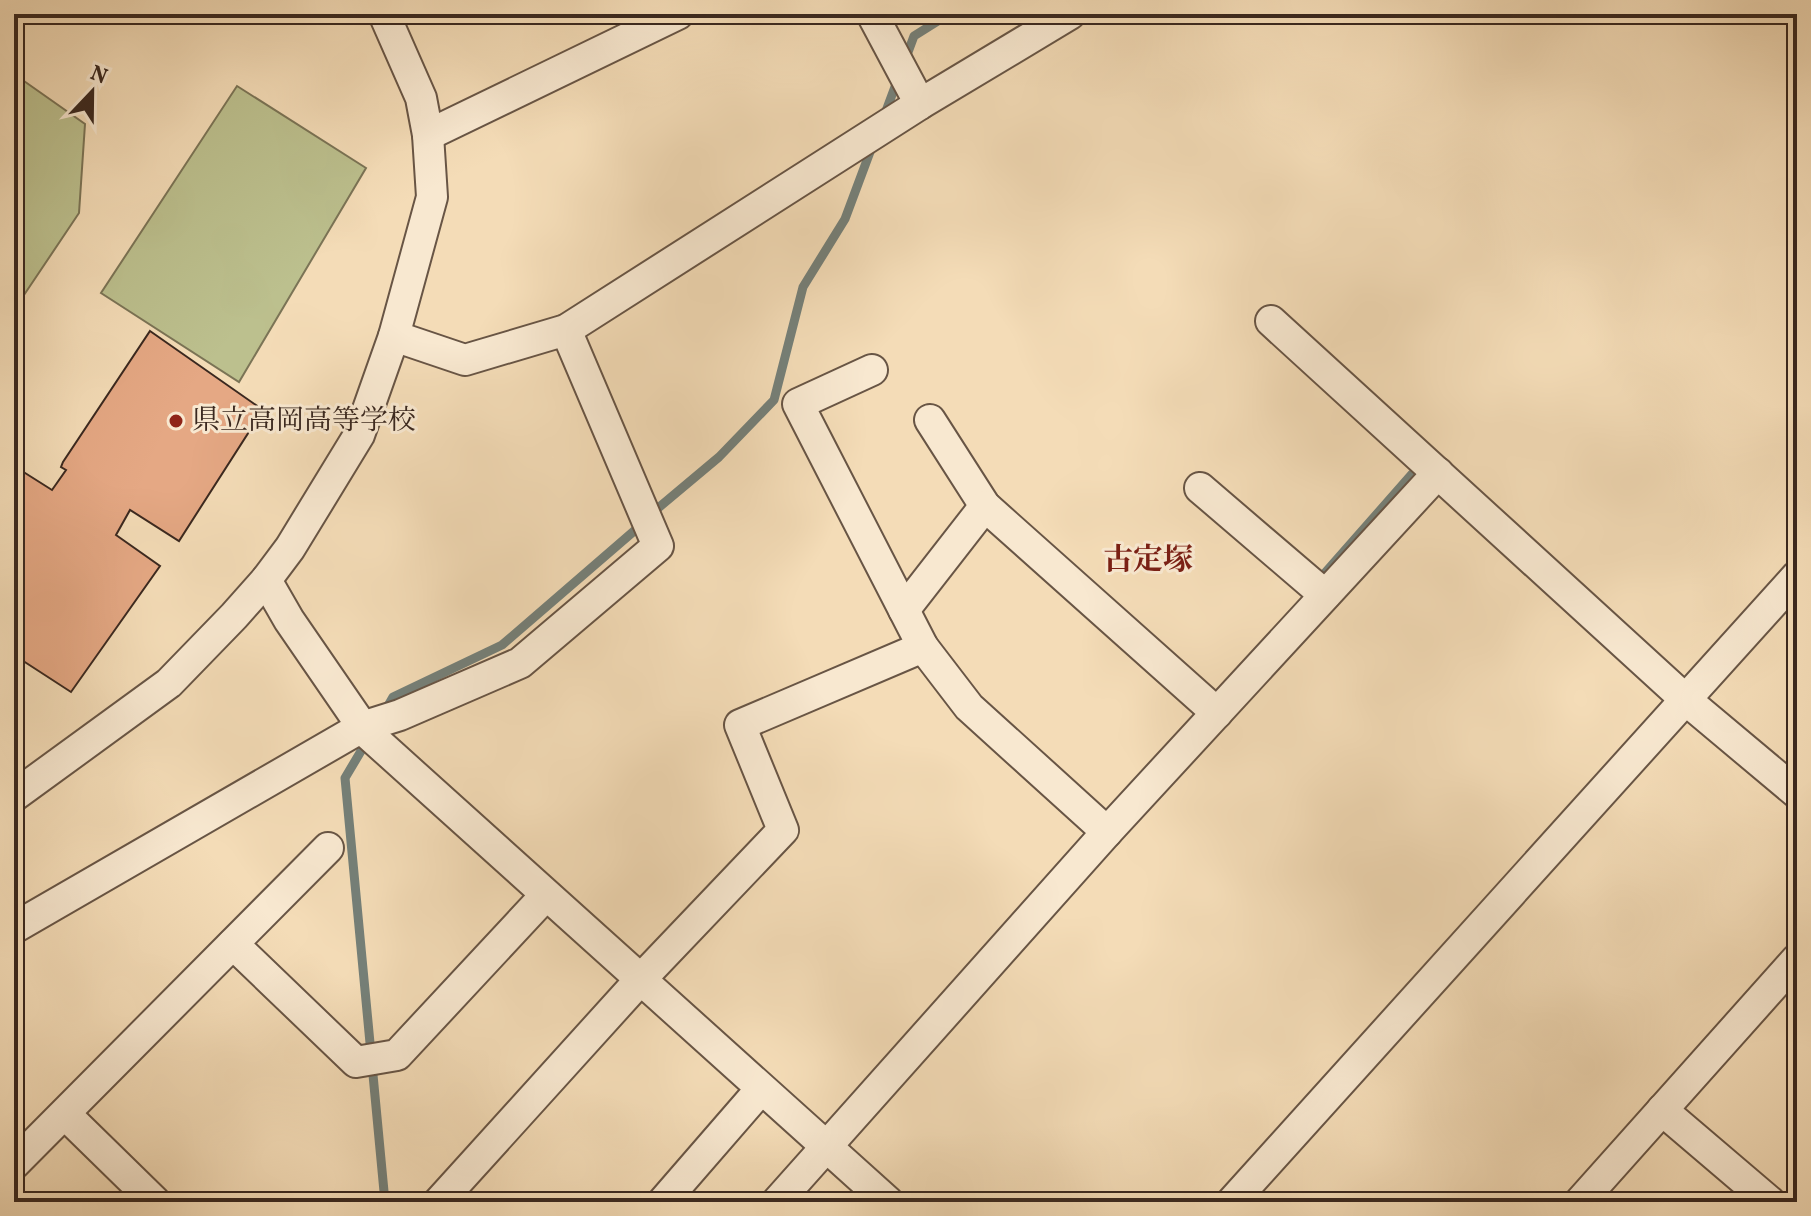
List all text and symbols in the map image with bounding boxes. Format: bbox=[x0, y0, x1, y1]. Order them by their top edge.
north arrow bbox=[52, 52, 132, 132]
text: N bbox=[85, 58, 112, 93]
place label: 県立高岡高等学校 bbox=[192, 402, 416, 441]
marker: 県立高岡高等学校 bbox=[167, 412, 185, 430]
district label: 古定塚 bbox=[1103, 540, 1193, 582]

